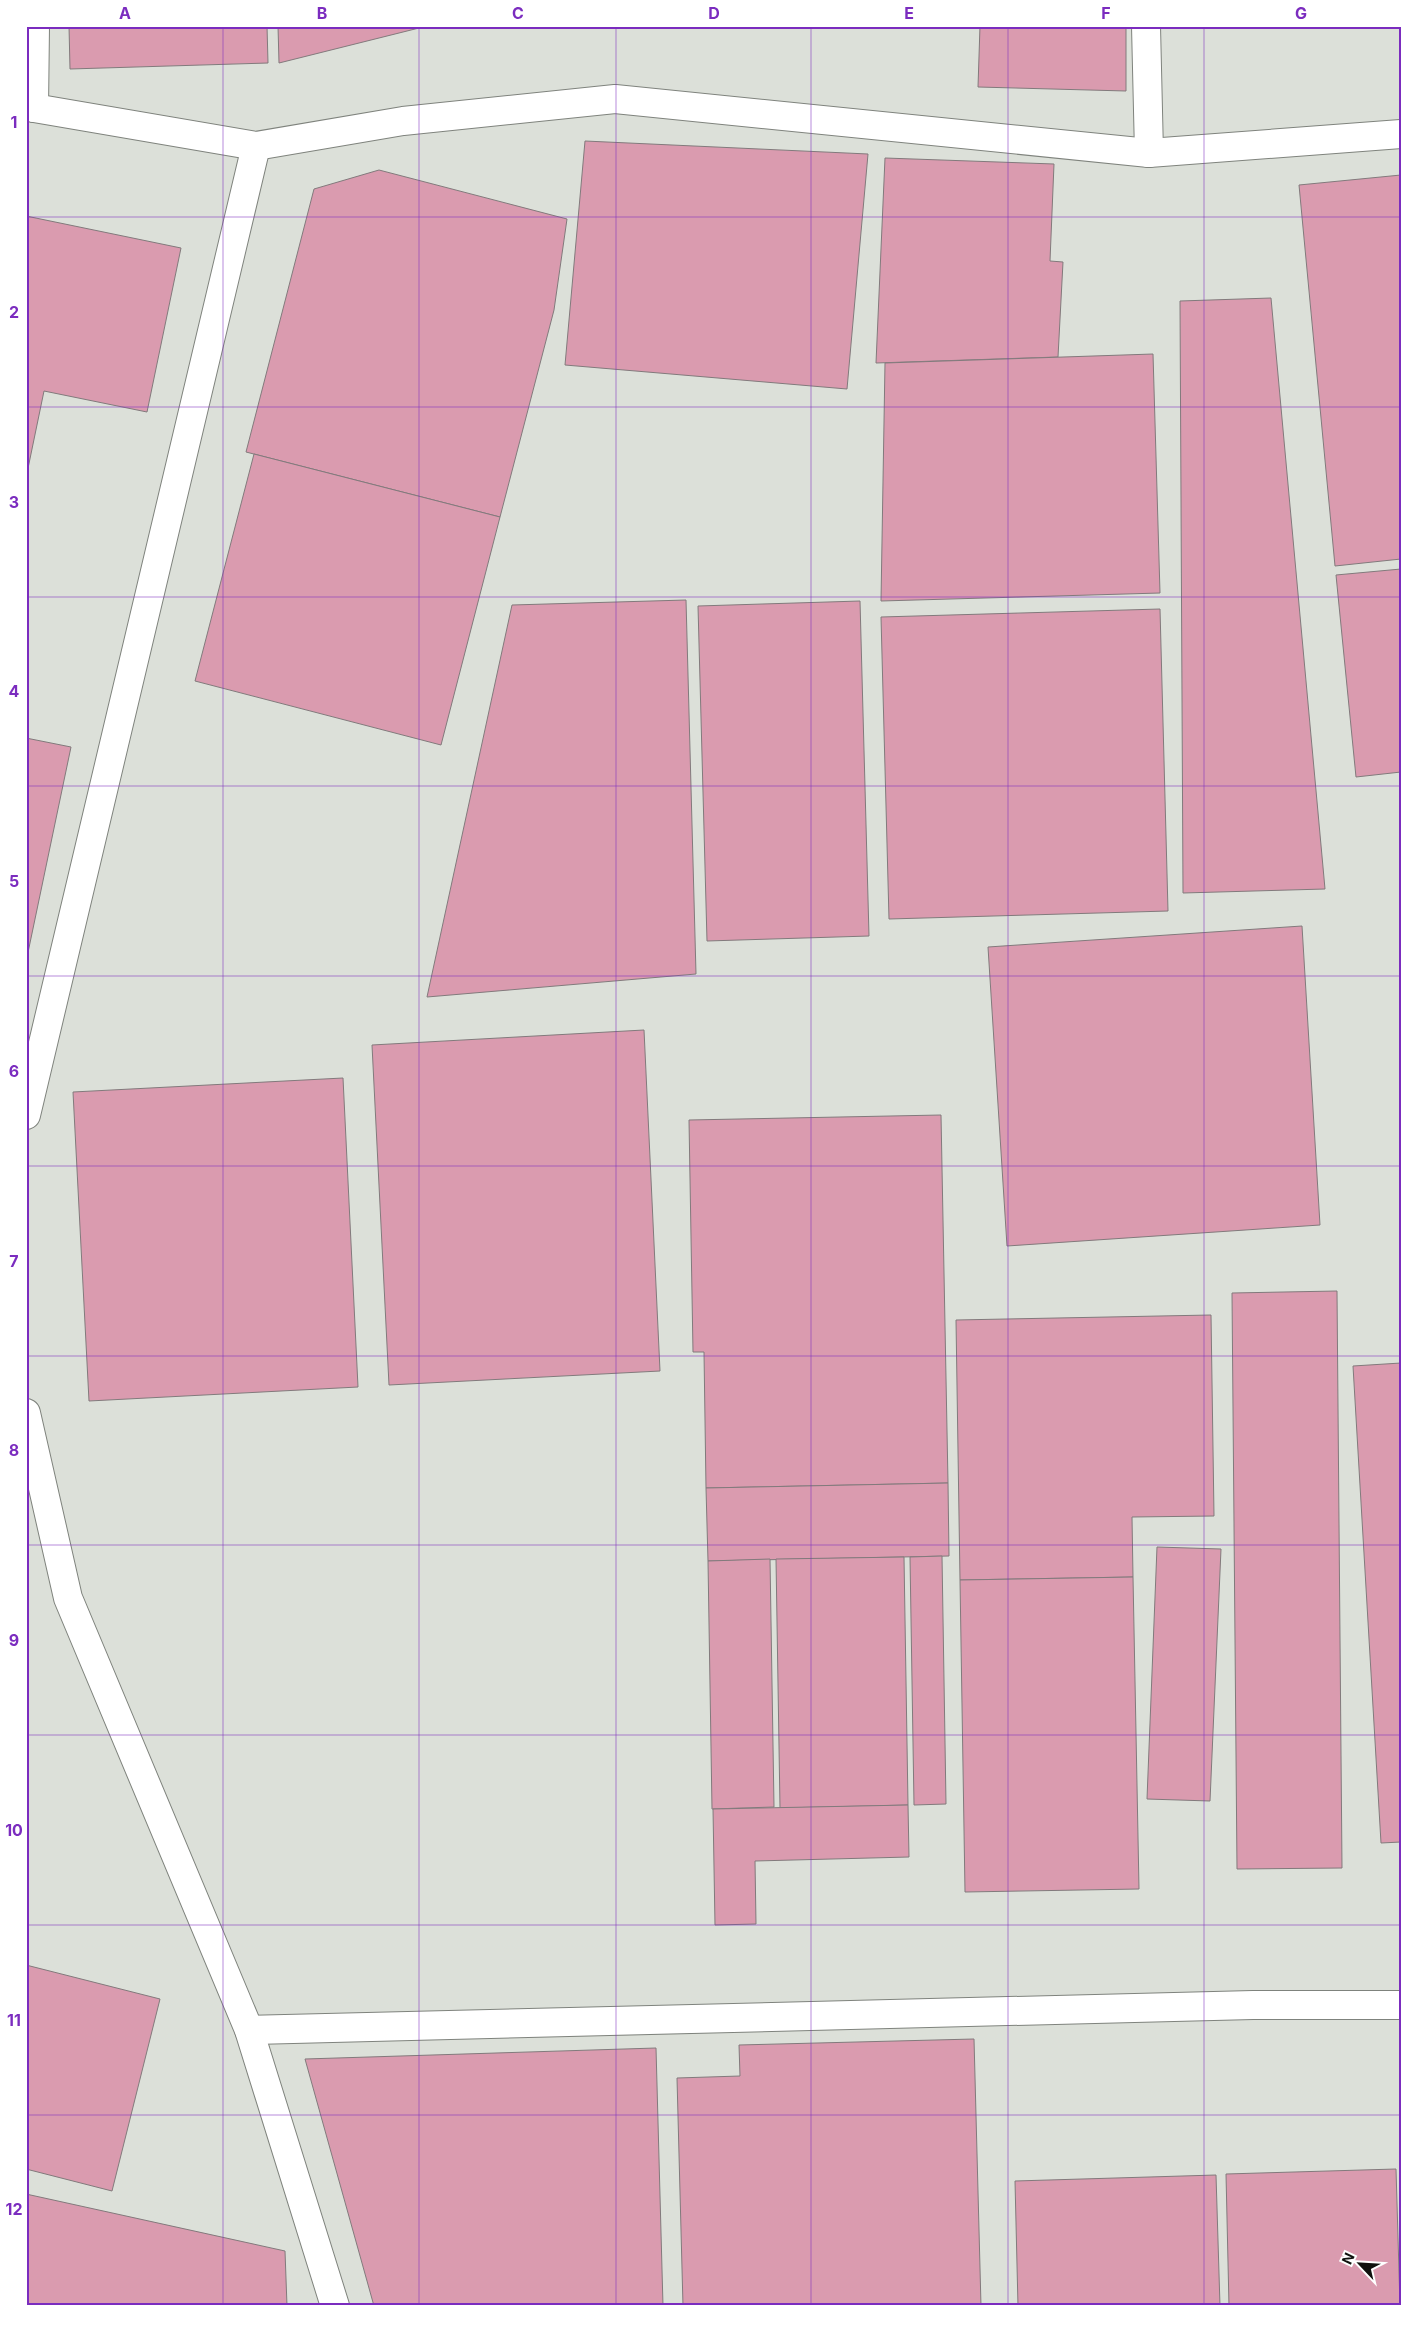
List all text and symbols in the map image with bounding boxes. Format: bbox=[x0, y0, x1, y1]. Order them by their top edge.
text: A bbox=[119, 3, 131, 23]
text: B bbox=[317, 3, 327, 23]
text: C bbox=[512, 3, 524, 23]
text: D bbox=[708, 3, 720, 23]
text: E bbox=[904, 3, 914, 23]
text: F bbox=[1101, 3, 1111, 23]
text: G bbox=[1295, 3, 1307, 23]
text: 1 bbox=[11, 112, 17, 132]
text: 2 bbox=[9, 302, 19, 322]
text: 3 bbox=[9, 492, 19, 512]
text: 4 bbox=[9, 681, 20, 701]
text: 5 bbox=[9, 871, 19, 891]
text: 6 bbox=[9, 1061, 19, 1081]
text: 7 bbox=[9, 1251, 19, 1271]
text: 8 bbox=[9, 1440, 19, 1460]
text: 9 bbox=[9, 1630, 19, 1650]
text: 10 bbox=[5, 1820, 23, 1840]
text: 11 bbox=[7, 2010, 21, 2030]
text: 12 bbox=[6, 2199, 22, 2219]
north arrow bbox=[1334, 2240, 1384, 2290]
text: N bbox=[1338, 2250, 1358, 2267]

